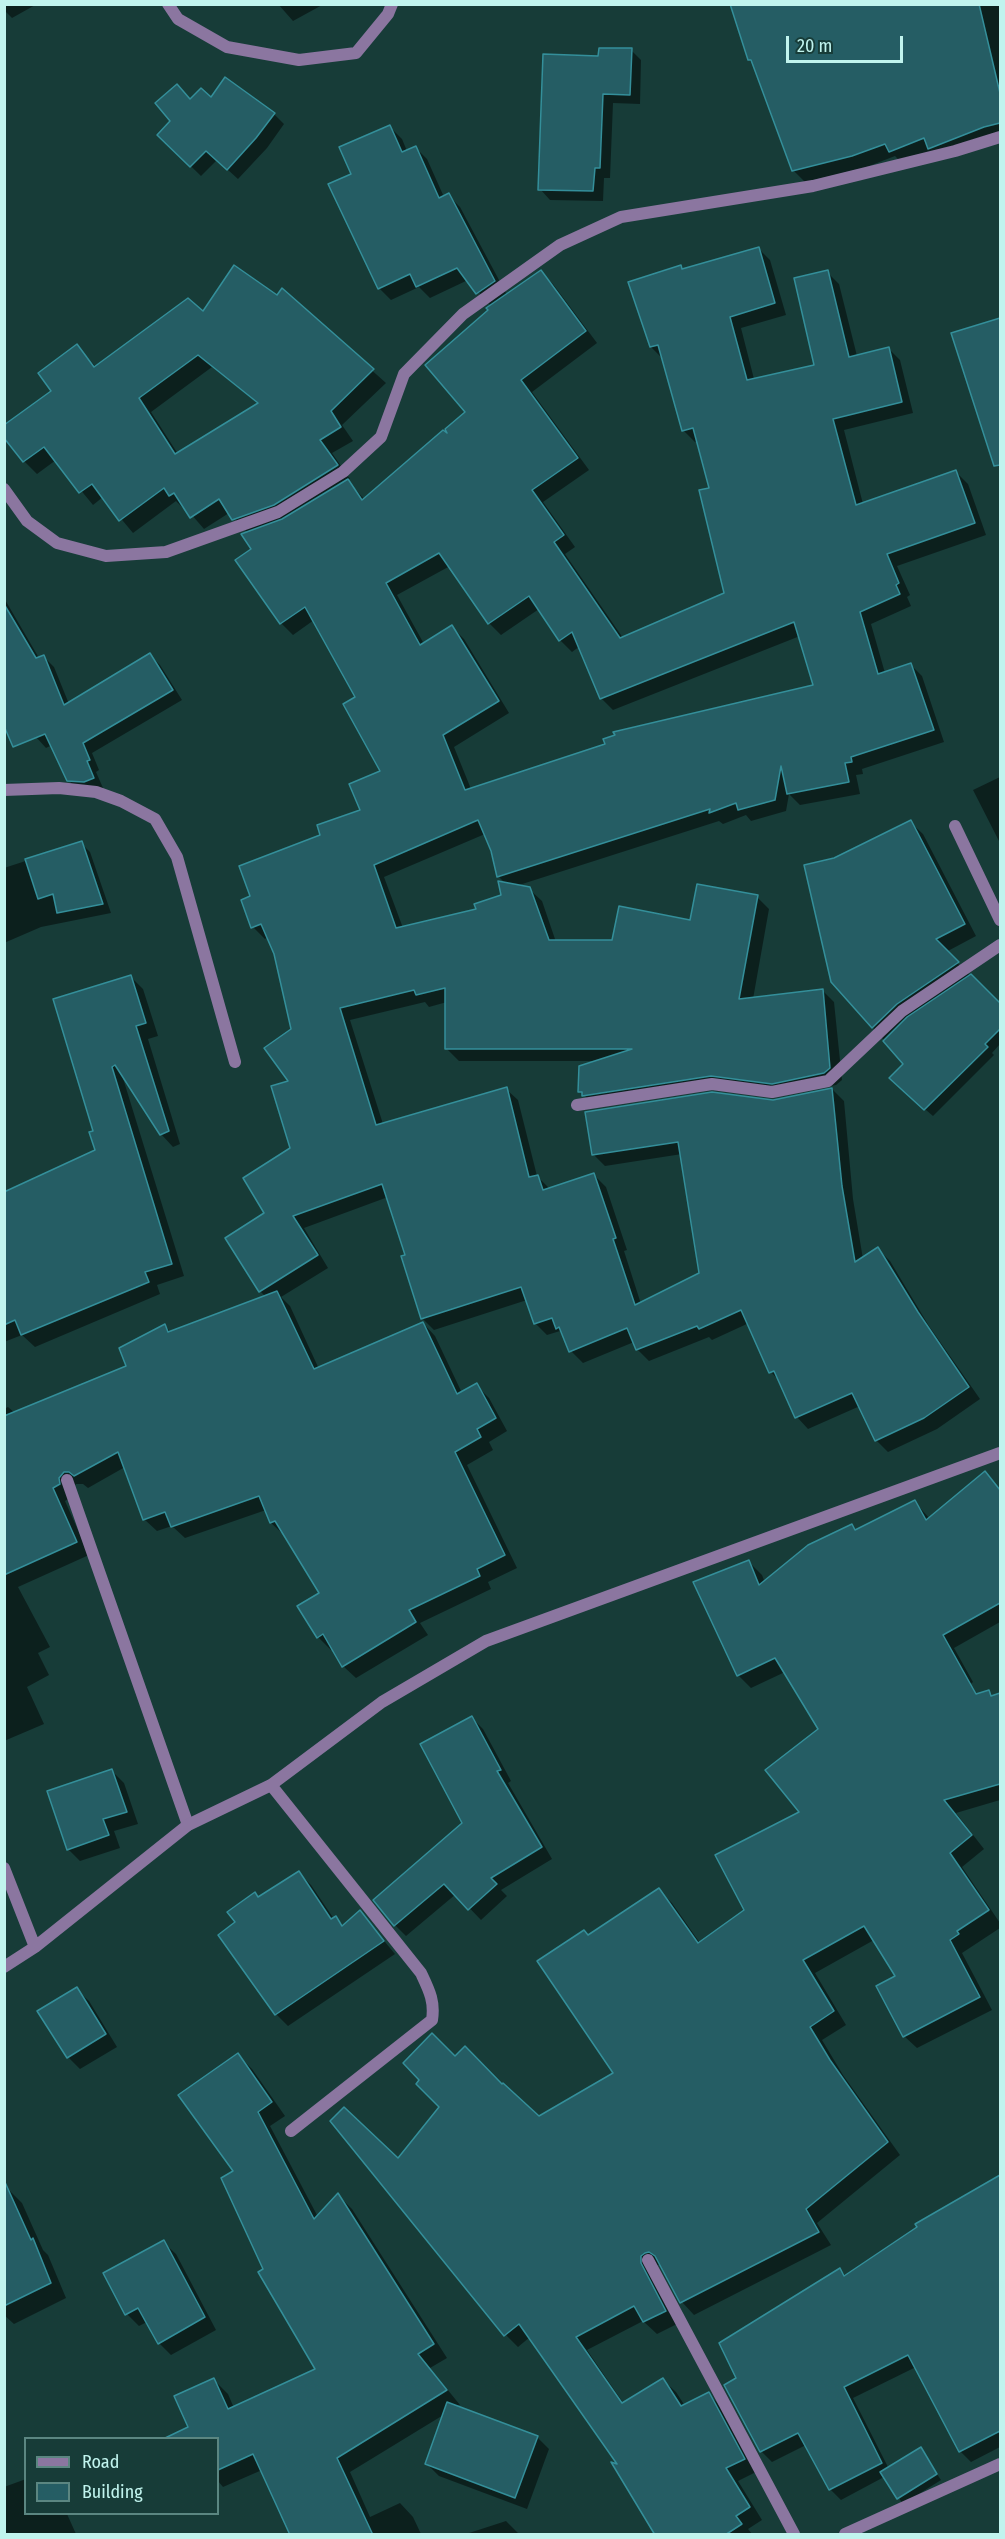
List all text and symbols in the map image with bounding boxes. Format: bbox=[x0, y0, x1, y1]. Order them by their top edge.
scale bar bbox=[789, 24, 906, 62]
text: 20 m bbox=[797, 35, 832, 57]
legend bbox=[24, 2437, 219, 2515]
text: Road bbox=[82, 2451, 119, 2473]
text: Building bbox=[82, 2481, 143, 2503]

